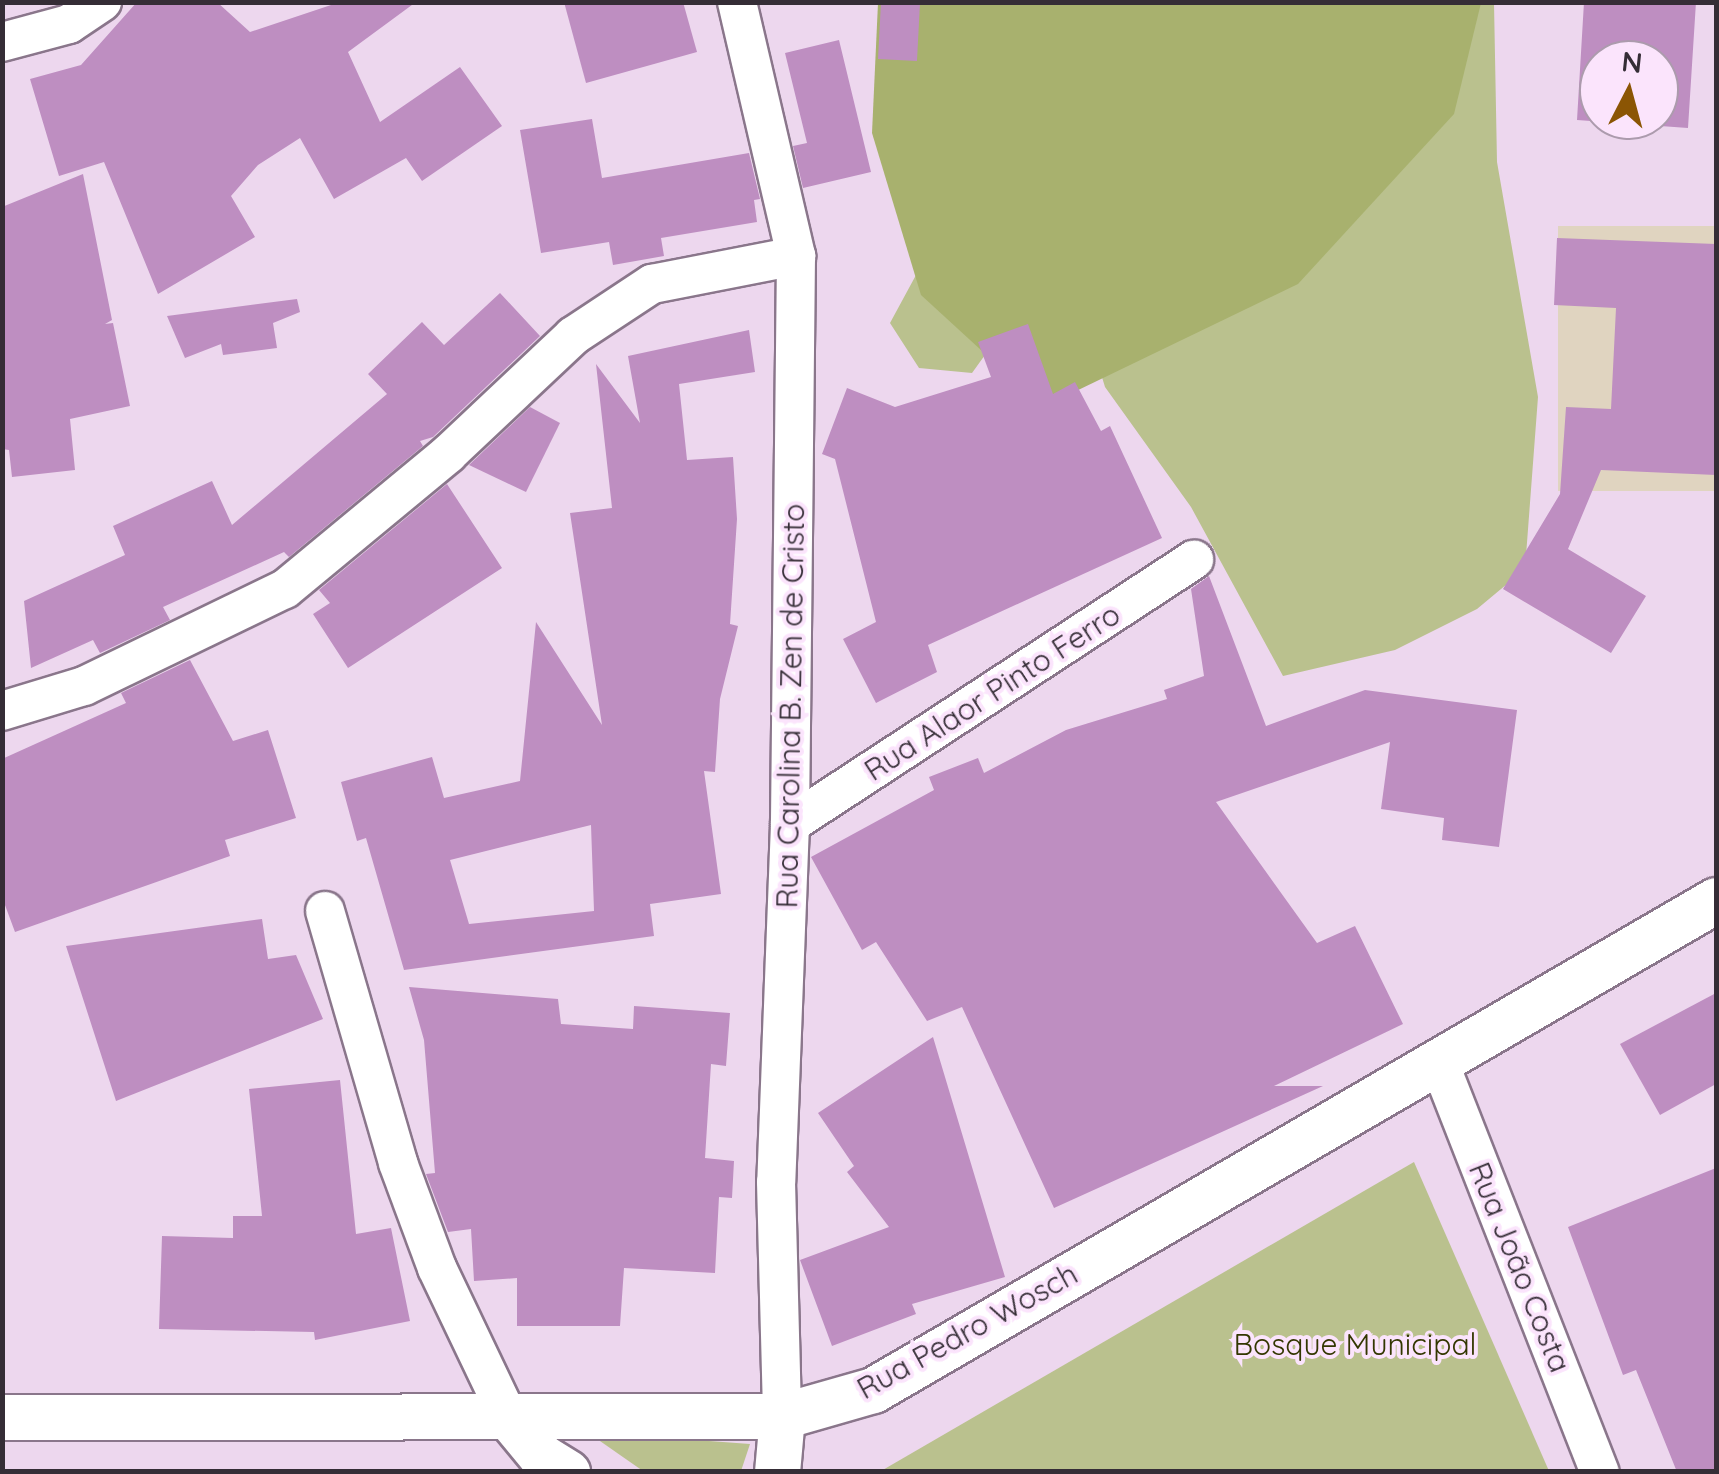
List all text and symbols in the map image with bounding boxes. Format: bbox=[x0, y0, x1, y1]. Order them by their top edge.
north arrow bbox=[1579, 40, 1679, 140]
text: N bbox=[1620, 43, 1644, 80]
street label: Rua Carolina B. Zen de Cristo bbox=[768, 503, 812, 909]
street label: Rua Alaor Pinto Ferro bbox=[857, 596, 1127, 788]
street label: Rua João Costa bbox=[1462, 1157, 1578, 1377]
street label: Rua Pedro Wosch bbox=[850, 1256, 1084, 1406]
park label: Bosque Municipal bbox=[1234, 1326, 1476, 1362]

